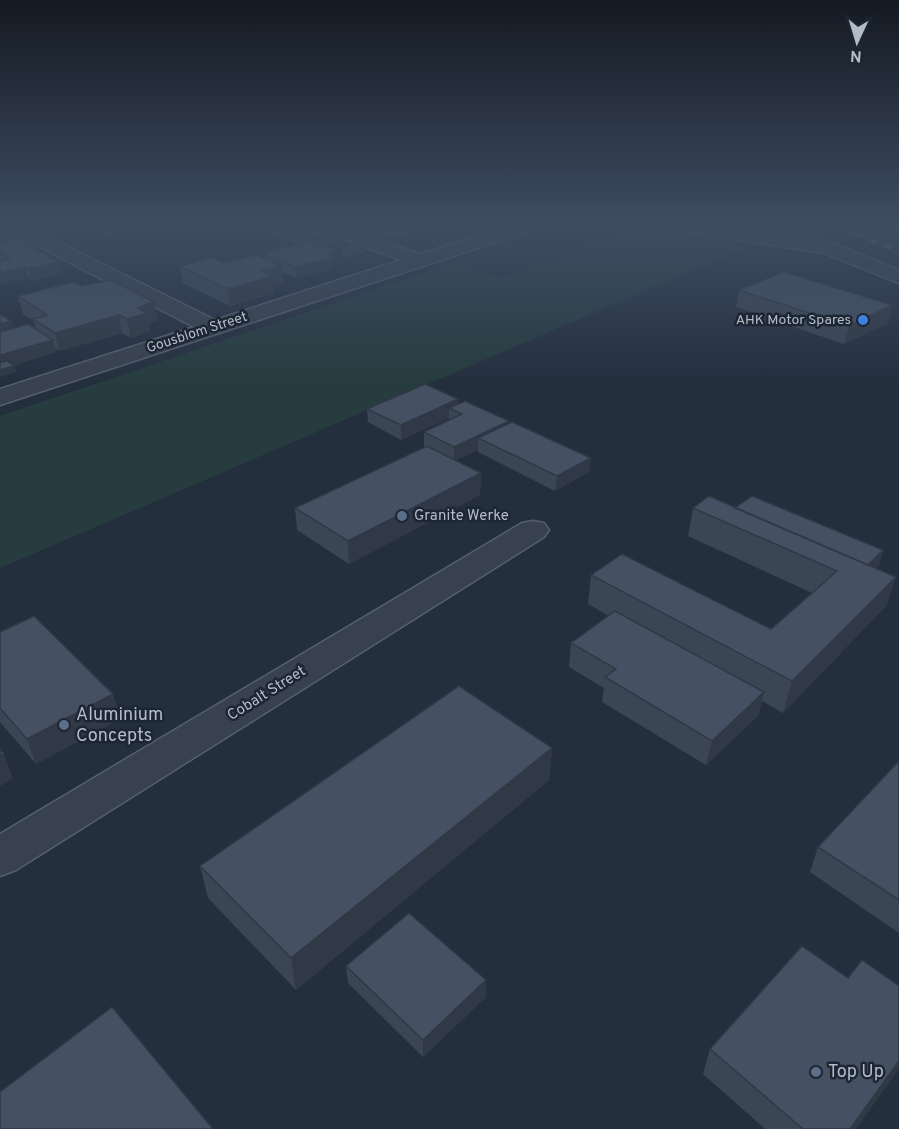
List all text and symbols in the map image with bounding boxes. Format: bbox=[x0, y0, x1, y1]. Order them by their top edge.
north arrow bbox=[827, 12, 887, 72]
text: N bbox=[850, 45, 863, 65]
street label: Gousblom Street bbox=[145, 309, 249, 357]
place label: AHK Motor Spares bbox=[736, 312, 851, 329]
marker: AHK Motor Spares bbox=[856, 313, 870, 327]
place label: Granite Werke bbox=[414, 507, 509, 526]
marker: Granite Werke bbox=[395, 509, 409, 523]
street label: Cobalt Street bbox=[224, 662, 310, 726]
place label: Aluminium Concepts bbox=[76, 704, 163, 748]
marker: Aluminium Concepts bbox=[57, 718, 71, 732]
place label: Top Up bbox=[828, 1061, 884, 1084]
marker: Top Up bbox=[809, 1065, 823, 1079]

